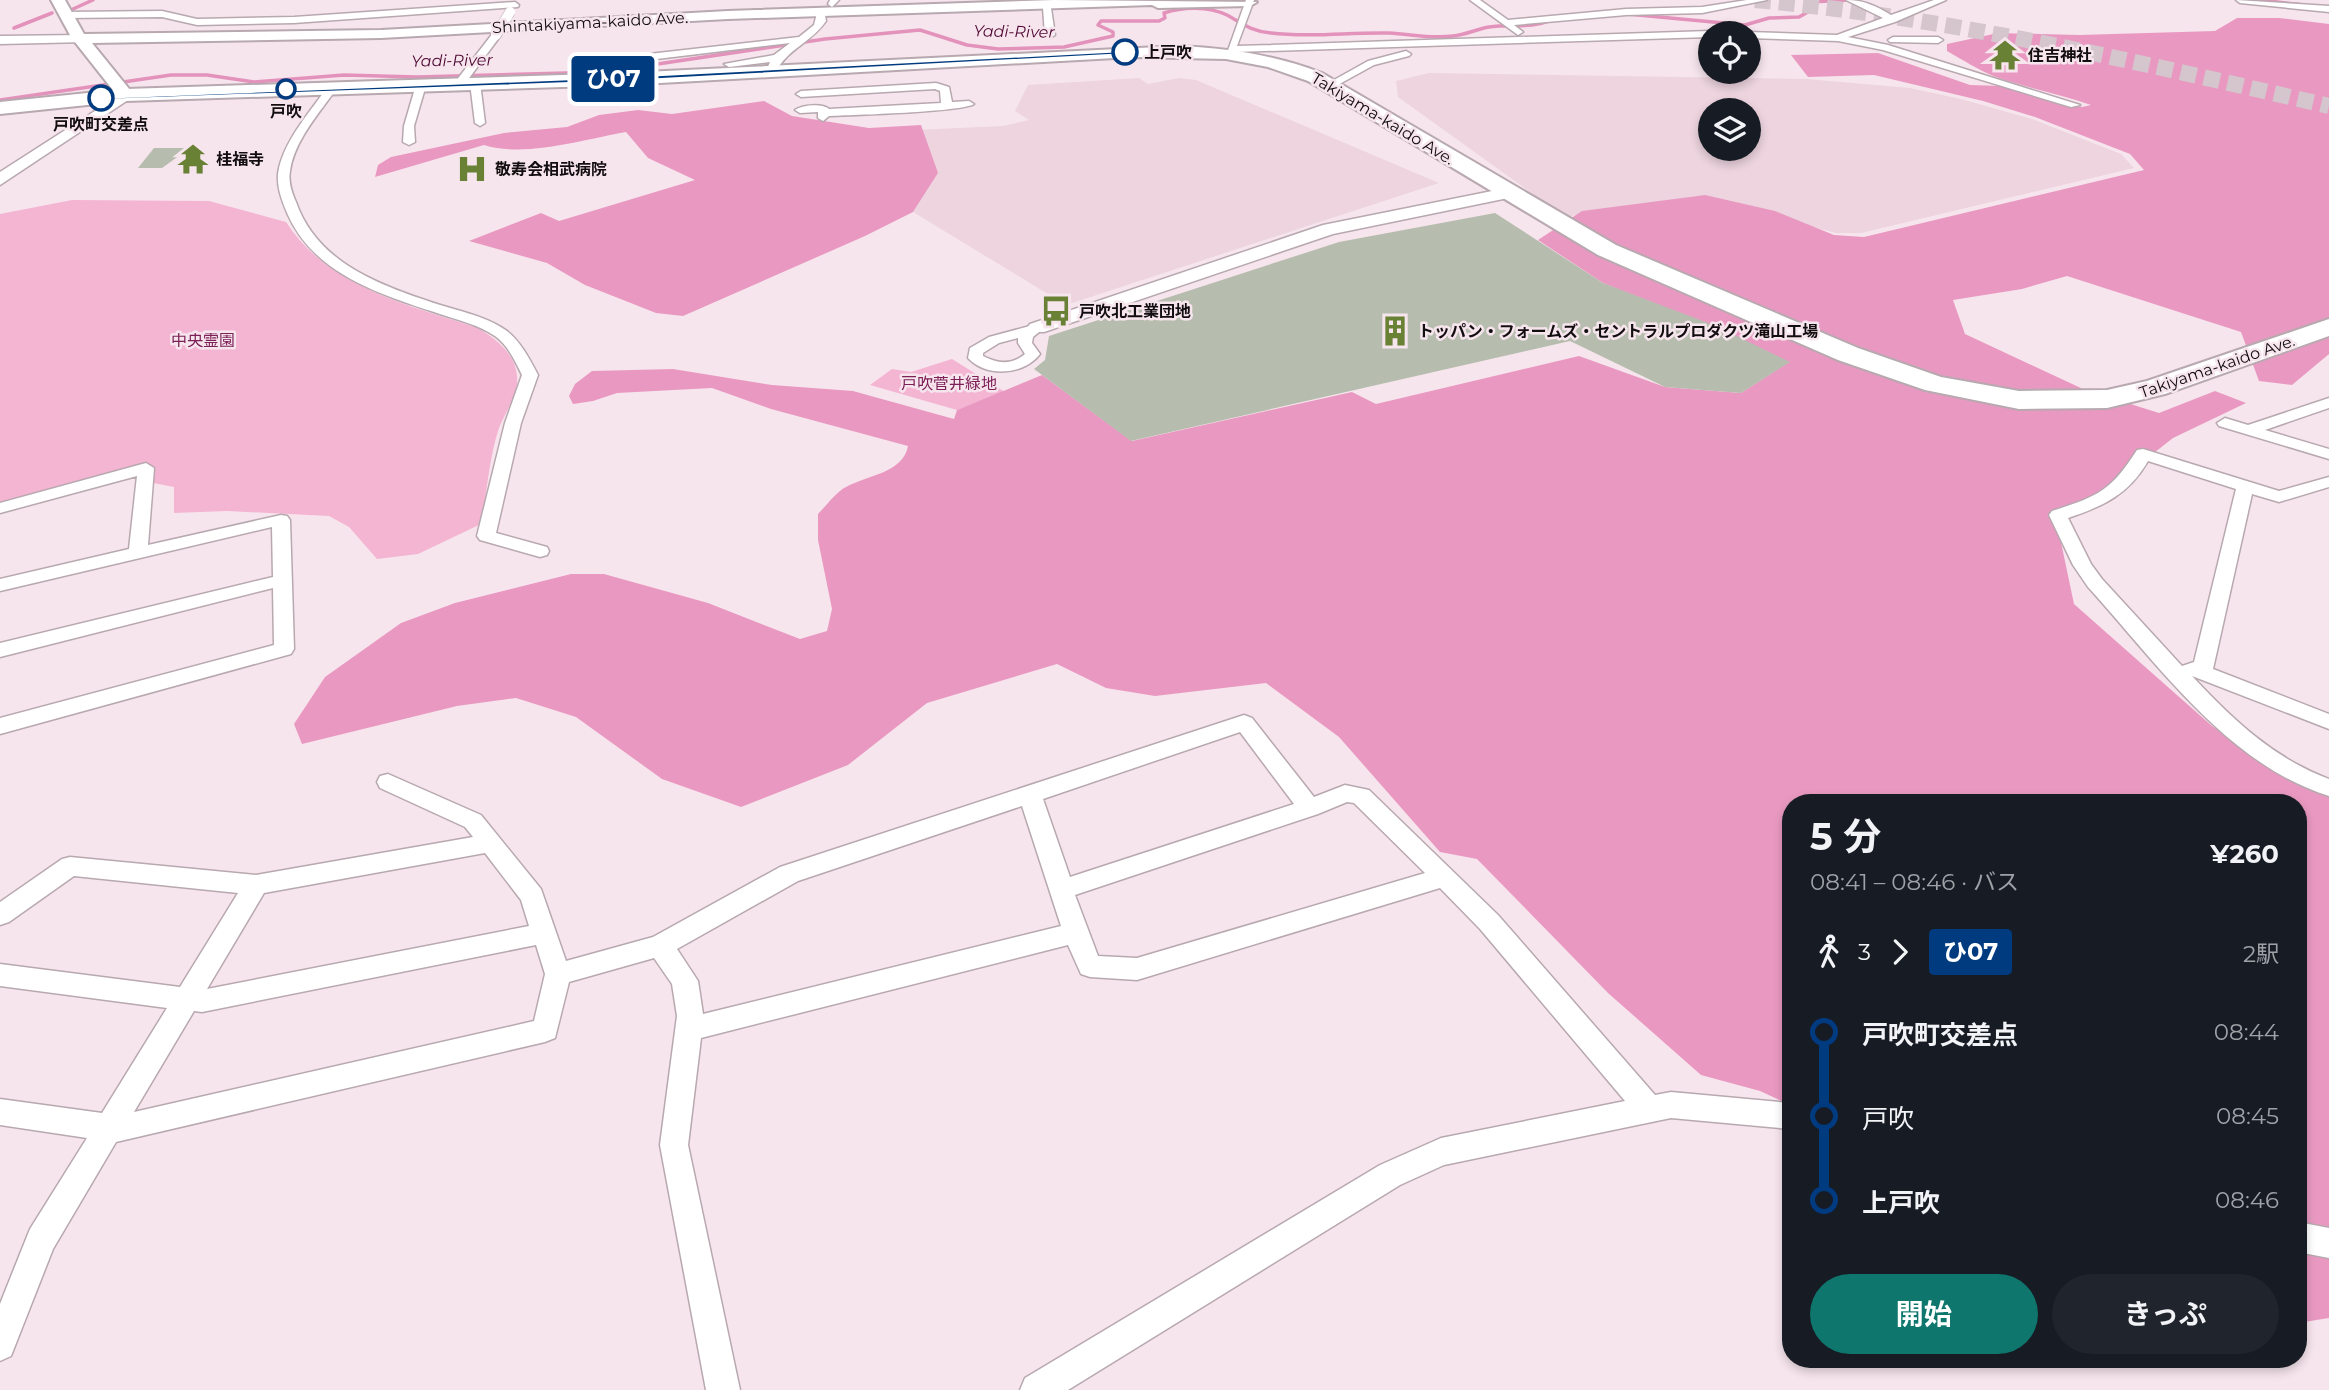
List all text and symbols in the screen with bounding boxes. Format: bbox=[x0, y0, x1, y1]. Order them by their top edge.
street label: Shintakiyama-kaido Ave. bbox=[492, 8, 689, 37]
water label: Yadi-River bbox=[973, 21, 1055, 42]
map controls bbox=[1698, 21, 1761, 161]
button: locate bbox=[1698, 21, 1761, 84]
temple icon: 住吉神社 bbox=[1988, 38, 2022, 72]
marker: 上戸吹 bbox=[1112, 39, 1138, 65]
place label: 上戸吹 bbox=[1144, 43, 1192, 62]
place label: 住吉神社 bbox=[2027, 46, 2092, 65]
water label: Yadi-River bbox=[411, 50, 493, 71]
line badge: ひ07 bbox=[573, 56, 653, 102]
text: ひ07 bbox=[585, 64, 641, 93]
street label: Takiyama-kaido Ave. bbox=[1308, 68, 1458, 169]
marker: 戸吹 bbox=[276, 79, 296, 99]
marker: 戸吹町交差点 bbox=[88, 85, 114, 111]
button: layers bbox=[1698, 98, 1761, 161]
place label: 戸吹 bbox=[270, 102, 302, 121]
place label: 戸吹町交差点 bbox=[53, 115, 149, 134]
temple icon: 桂福寺 bbox=[176, 142, 210, 176]
place label: 桂福寺 bbox=[216, 150, 264, 169]
hospital icon: 敬寿会相武病院 bbox=[455, 152, 489, 186]
place label: 敬寿会相武病院 bbox=[495, 160, 607, 179]
bus stop icon: 戸吹北工業団地 bbox=[1039, 294, 1073, 328]
place label: 戸吹北工業団地 bbox=[1079, 302, 1191, 321]
building icon: トッパン・フォームズ・セントラルプロダクツ滝山工場 bbox=[1378, 314, 1412, 348]
place label: トッパン・フォームズ・セントラルプロダクツ滝山工場 bbox=[1418, 322, 1818, 341]
park label: 中央霊園 bbox=[171, 331, 235, 350]
street label: Takiyama-kaido Ave. bbox=[2137, 331, 2297, 402]
park label: 戸吹菅井緑地 bbox=[901, 374, 997, 393]
text: 5 分 bbox=[1810, 813, 1881, 860]
text: ¥260 bbox=[2210, 838, 2279, 870]
text: 08:41 – 08:46 · バス bbox=[1810, 868, 2019, 896]
icon: walk bbox=[1810, 933, 1848, 971]
icon: forward bbox=[1881, 933, 1919, 971]
text: ひ07 bbox=[1943, 937, 1998, 966]
text: 3 bbox=[1858, 938, 1871, 966]
text: 2駅 bbox=[2243, 940, 2279, 968]
text: 08:44 bbox=[2214, 1018, 2279, 1046]
text: 戸吹町交差点 bbox=[1862, 1019, 2018, 1051]
text: 08:45 bbox=[2216, 1102, 2279, 1130]
text: 戸吹 bbox=[1862, 1103, 1914, 1135]
text: 08:46 bbox=[2215, 1186, 2279, 1214]
text: 上戸吹 bbox=[1862, 1187, 1940, 1219]
button: 開始 bbox=[1810, 1274, 2038, 1354]
button: きっぷ bbox=[2052, 1274, 2279, 1354]

